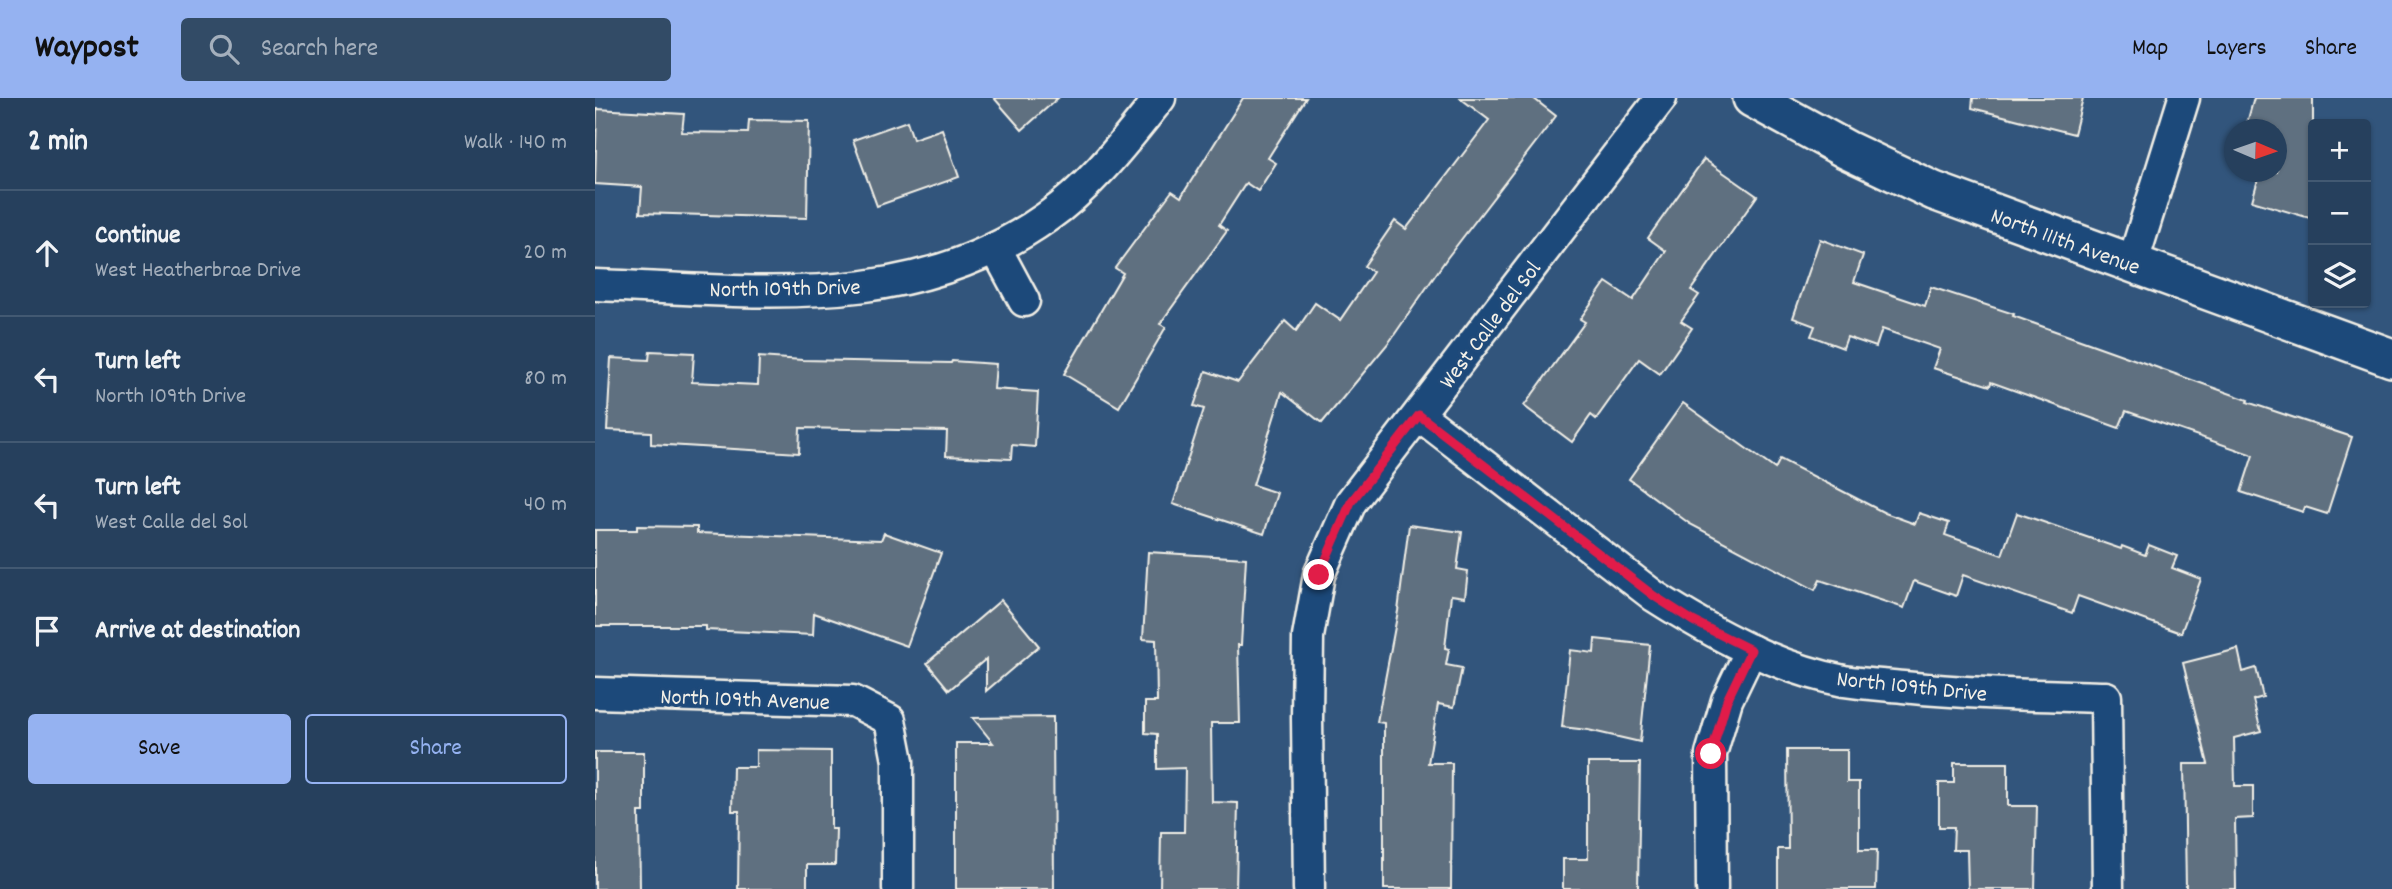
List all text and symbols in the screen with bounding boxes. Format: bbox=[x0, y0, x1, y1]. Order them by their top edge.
search box bbox=[181, 18, 671, 81]
text: Waypost bbox=[35, 26, 139, 73]
icon: search bbox=[205, 30, 243, 68]
text: Search here bbox=[261, 31, 378, 68]
text: Map bbox=[2132, 32, 2168, 66]
text: Layers bbox=[2206, 32, 2267, 66]
text: Share bbox=[2305, 32, 2357, 66]
north arrow bbox=[2224, 119, 2287, 182]
map controls bbox=[2308, 119, 2371, 308]
button: + bbox=[2308, 119, 2371, 182]
text: 2 min bbox=[28, 122, 88, 165]
text: Walk · 140 m bbox=[464, 127, 567, 160]
button: − bbox=[2308, 182, 2371, 245]
street label: North 111th Avenue bbox=[1986, 201, 2144, 286]
text: Continue bbox=[95, 218, 180, 255]
icon: ahead bbox=[28, 234, 66, 272]
text: 20 m bbox=[523, 237, 567, 270]
button: layers bbox=[2308, 245, 2371, 308]
text: West Heatherbrae Drive bbox=[95, 255, 301, 288]
street label: West Calle del Sol bbox=[1433, 255, 1551, 397]
street label: North 109th Drive bbox=[709, 273, 861, 308]
text: Turn left bbox=[95, 344, 181, 381]
icon: left bbox=[28, 360, 66, 398]
text: 80 m bbox=[524, 363, 567, 396]
text: North 109th Drive bbox=[95, 381, 246, 414]
text: Turn left bbox=[95, 470, 181, 507]
icon: left bbox=[28, 486, 66, 524]
text: 40 m bbox=[524, 489, 567, 522]
text: West Calle del Sol bbox=[95, 507, 248, 540]
route end bbox=[1303, 559, 1334, 590]
icon: arrive bbox=[28, 612, 66, 650]
text: Arrive at destination bbox=[95, 613, 300, 650]
street label: North 109th Drive bbox=[1835, 664, 1989, 713]
street label: North 109th Avenue bbox=[659, 682, 830, 721]
button: Save bbox=[28, 714, 291, 784]
button: Share bbox=[305, 714, 567, 784]
route start bbox=[1695, 738, 1726, 769]

